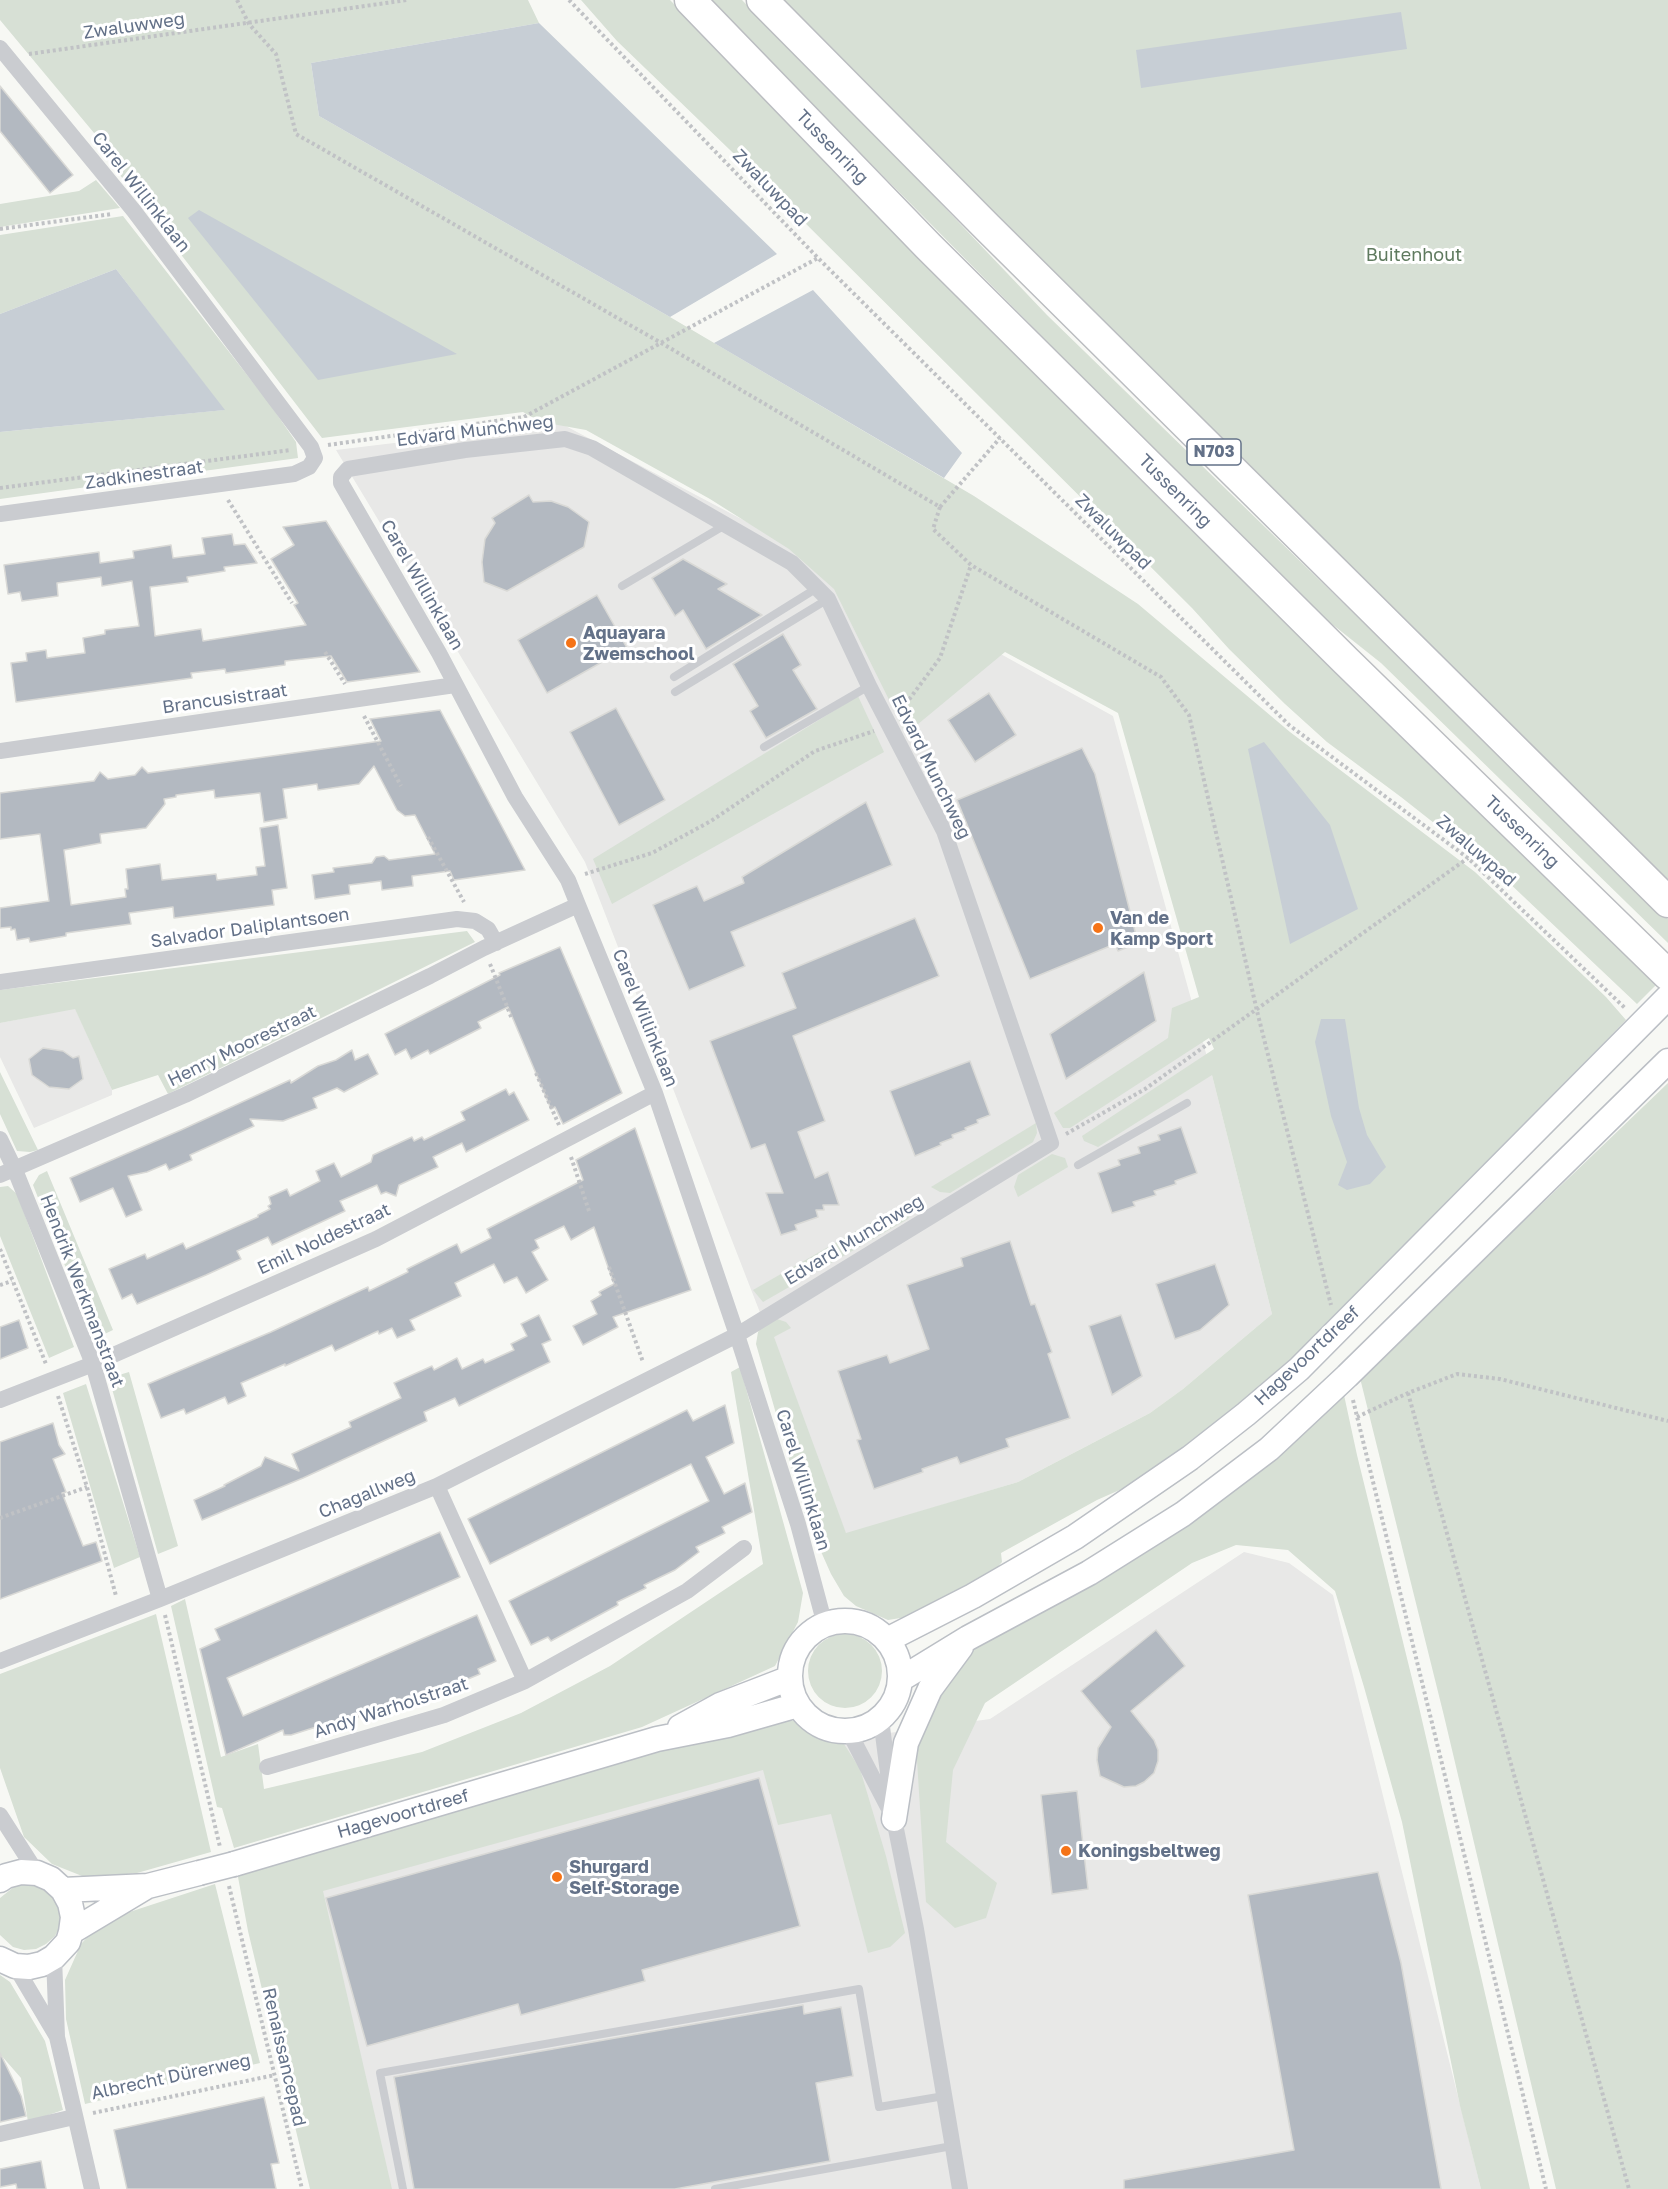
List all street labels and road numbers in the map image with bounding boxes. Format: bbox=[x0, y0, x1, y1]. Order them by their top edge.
street label: Zwaluwweg bbox=[82, 8, 186, 44]
street label: Tussenring bbox=[791, 105, 873, 189]
street label: Carel Willinklaan bbox=[87, 128, 195, 256]
street label: Zwaluwpad bbox=[728, 145, 812, 231]
street label: Edvard Munchweg bbox=[395, 411, 555, 451]
road number: N703 bbox=[1187, 439, 1241, 465]
street label: Tussenring bbox=[1134, 450, 1216, 532]
street label: Zadkinestraat bbox=[83, 456, 205, 494]
street label: Zwaluwpad bbox=[1071, 490, 1155, 574]
street label: Carel Willinklaan bbox=[376, 516, 468, 654]
street label: Brancusistraat bbox=[161, 680, 289, 718]
street label: Edvard Munchweg bbox=[887, 691, 975, 843]
street label: Tussenring bbox=[1480, 791, 1564, 873]
street label: Zwaluwpad bbox=[1432, 811, 1520, 891]
street label: Salvador Daliplantsoen bbox=[149, 903, 351, 953]
street label: Carel Willinklaan bbox=[607, 946, 683, 1090]
street label: Henry Moorestraat bbox=[164, 1001, 320, 1091]
street label: Edvard Munchweg bbox=[781, 1190, 927, 1290]
street label: Hendrik Werkmanstraat bbox=[35, 1191, 129, 1391]
street label: Emil Noldestraat bbox=[254, 1199, 394, 1279]
street label: Hagevoortdreef bbox=[1250, 1302, 1364, 1410]
street label: Carel Willinklaan bbox=[771, 1407, 835, 1553]
street label: Chagallweg bbox=[316, 1465, 418, 1523]
street label: Andy Warholstraat bbox=[311, 1673, 471, 1743]
street label: Hagevoortdreef bbox=[335, 1785, 471, 1843]
street label: Renaissancepad bbox=[258, 1986, 310, 2128]
street label: Albrecht Dürerweg bbox=[89, 2050, 253, 2104]

